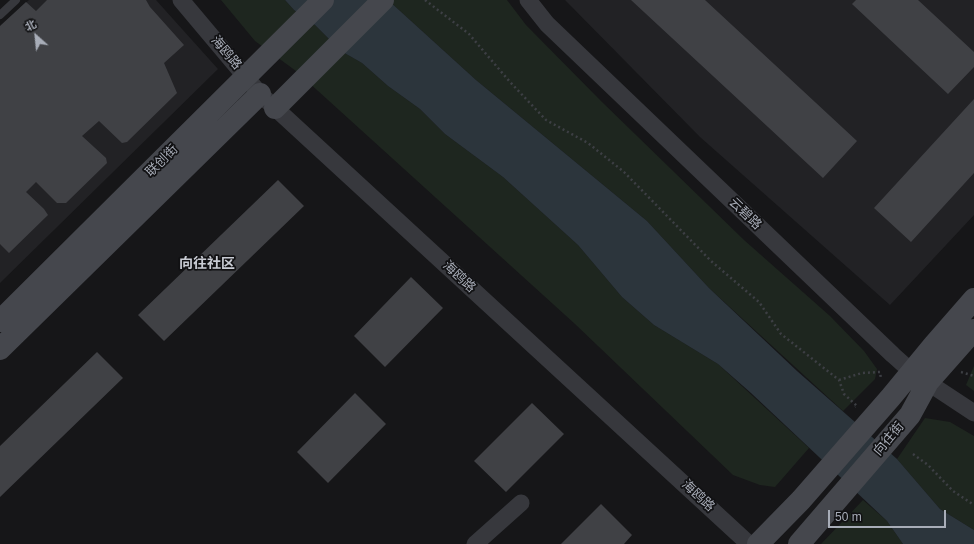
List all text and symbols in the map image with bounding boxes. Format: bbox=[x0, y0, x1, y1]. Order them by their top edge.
north arrow bbox=[16, 16, 56, 56]
text: 北 bbox=[23, 17, 38, 33]
street label: 海鸥路 bbox=[207, 33, 245, 73]
street label: 联创街 bbox=[143, 142, 181, 180]
street label: 云碧路 bbox=[726, 195, 764, 233]
district label: 向往社区 bbox=[179, 256, 235, 272]
street label: 海鸥路 bbox=[439, 258, 479, 296]
street label: 向往街 bbox=[870, 419, 908, 459]
street label: 海鸥路 bbox=[678, 477, 718, 515]
scale bar bbox=[830, 502, 948, 528]
text: 50 m bbox=[835, 510, 862, 524]

